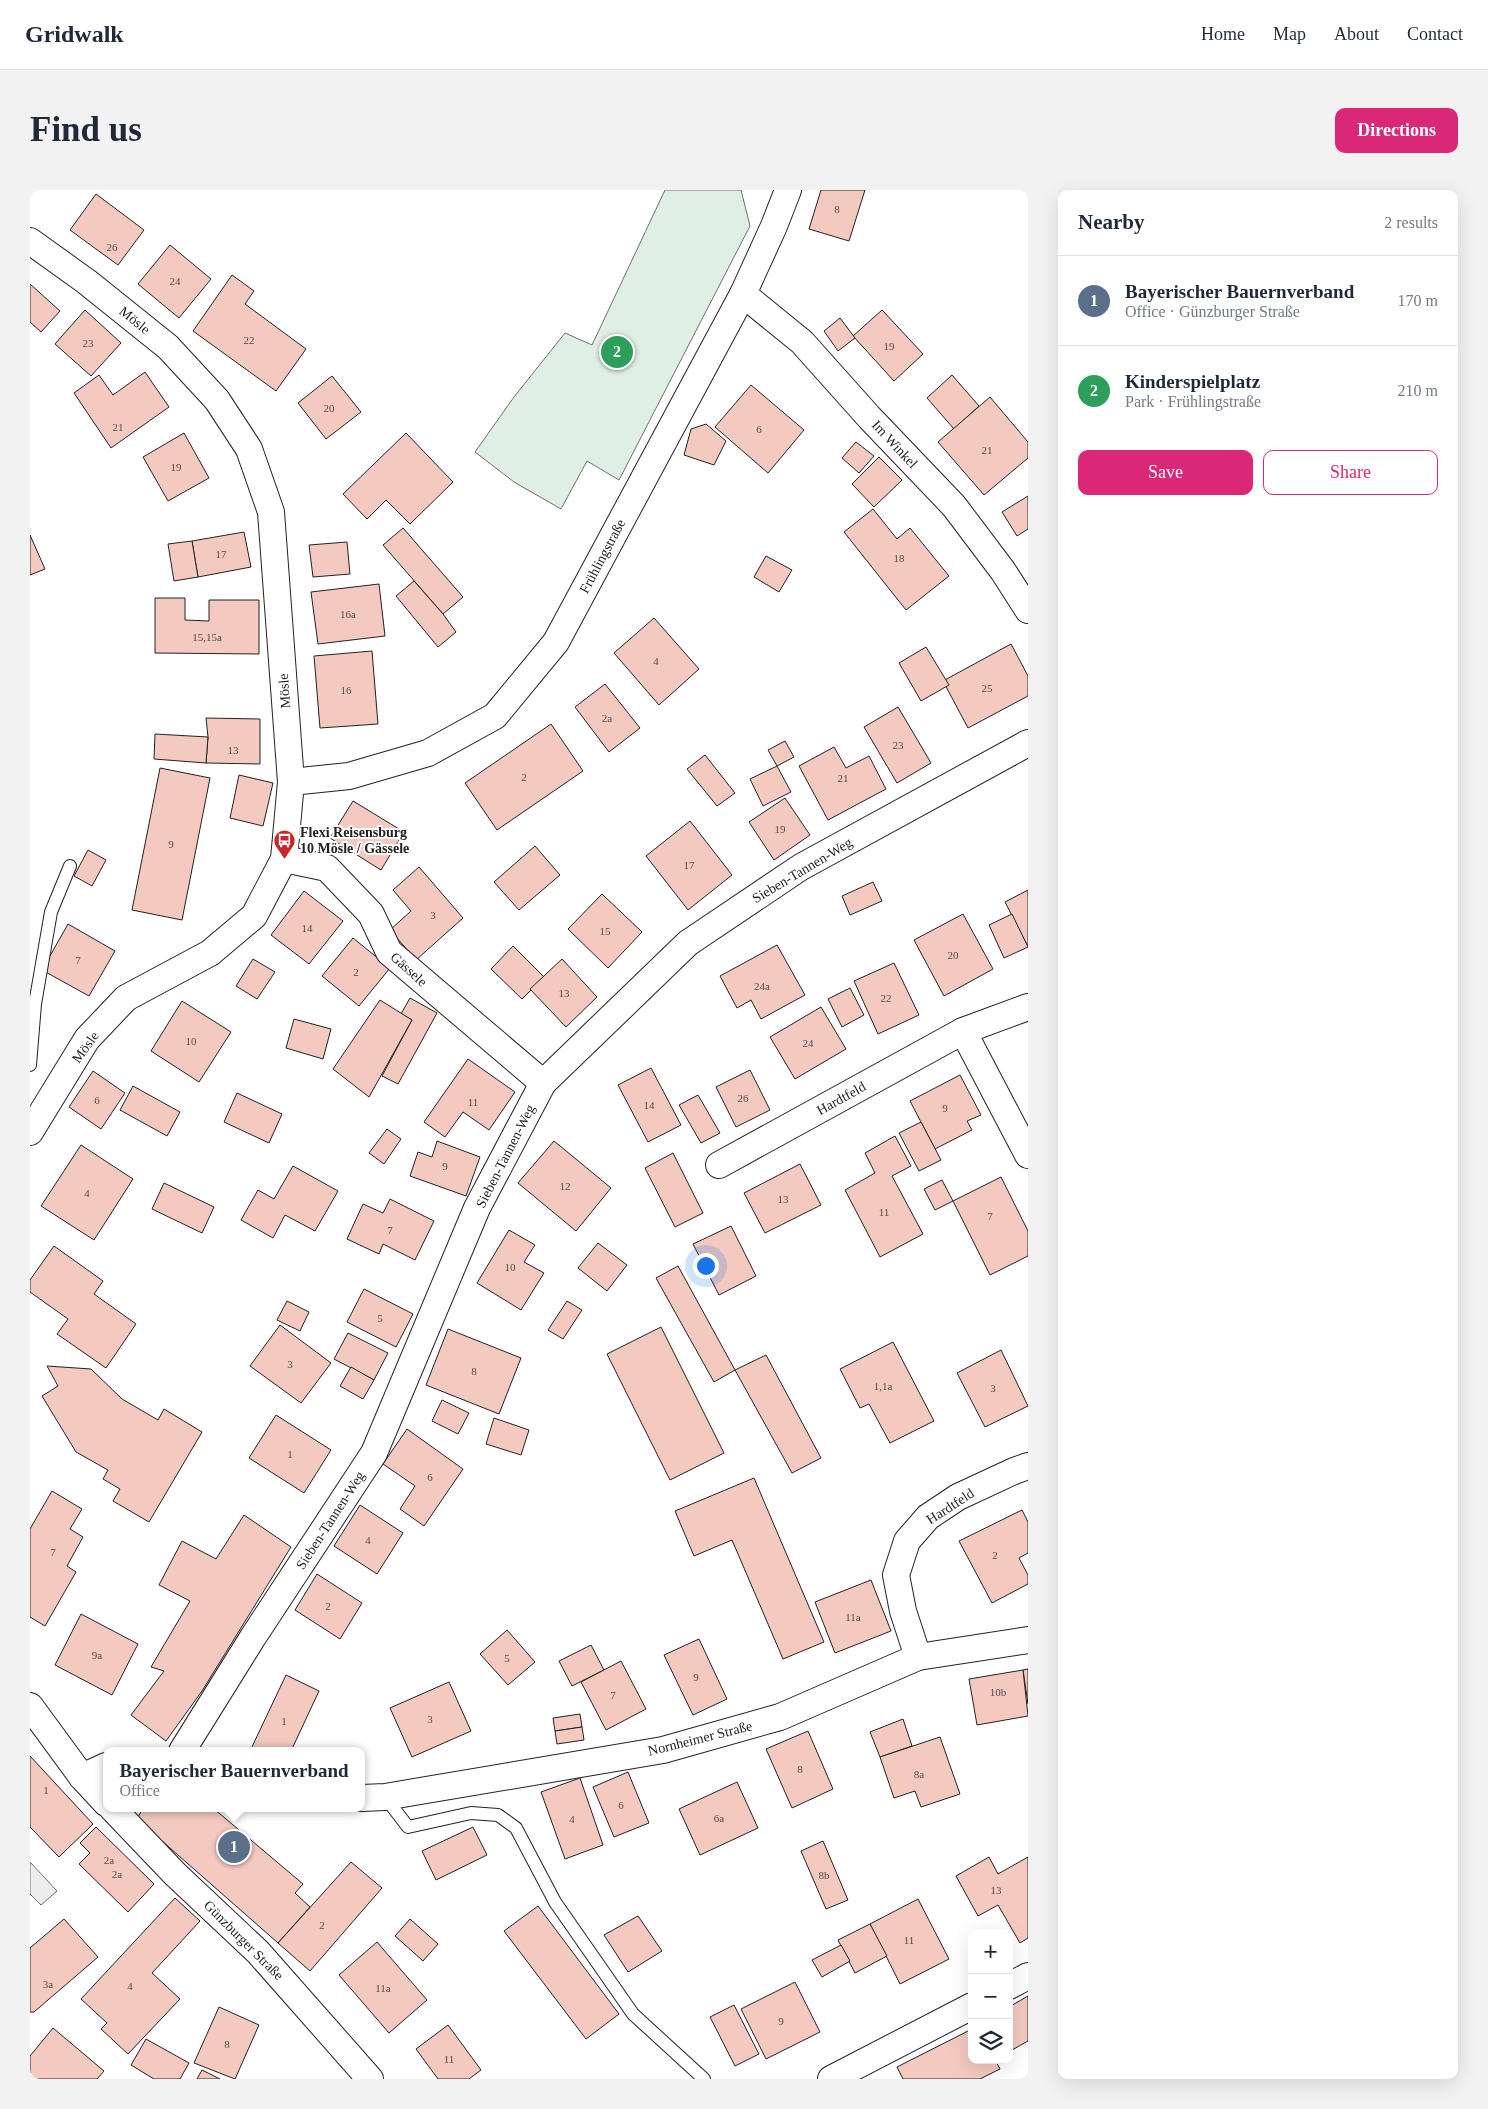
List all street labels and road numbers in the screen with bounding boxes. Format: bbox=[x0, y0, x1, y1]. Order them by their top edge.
street label: Mösle bbox=[116, 304, 153, 337]
street label: Im Winkel bbox=[869, 417, 920, 471]
street label: Frühlingstraße bbox=[577, 517, 628, 596]
street label: Mösle bbox=[276, 673, 293, 709]
street label: Sieben-Tannen-Weg bbox=[750, 835, 855, 906]
street label: Gässele bbox=[387, 949, 430, 990]
street label: Mösle bbox=[69, 1029, 102, 1066]
street label: Hardtfeld bbox=[814, 1079, 868, 1118]
street label: Sieben-Tannen-Weg bbox=[473, 1102, 538, 1210]
street label: Sieben-Tannen-Weg bbox=[293, 1468, 368, 1572]
street label: Hardtfeld bbox=[924, 1486, 977, 1527]
street label: Nornheimer Straße bbox=[646, 1718, 754, 1759]
street label: Günzburger Straße bbox=[201, 1898, 286, 1983]

